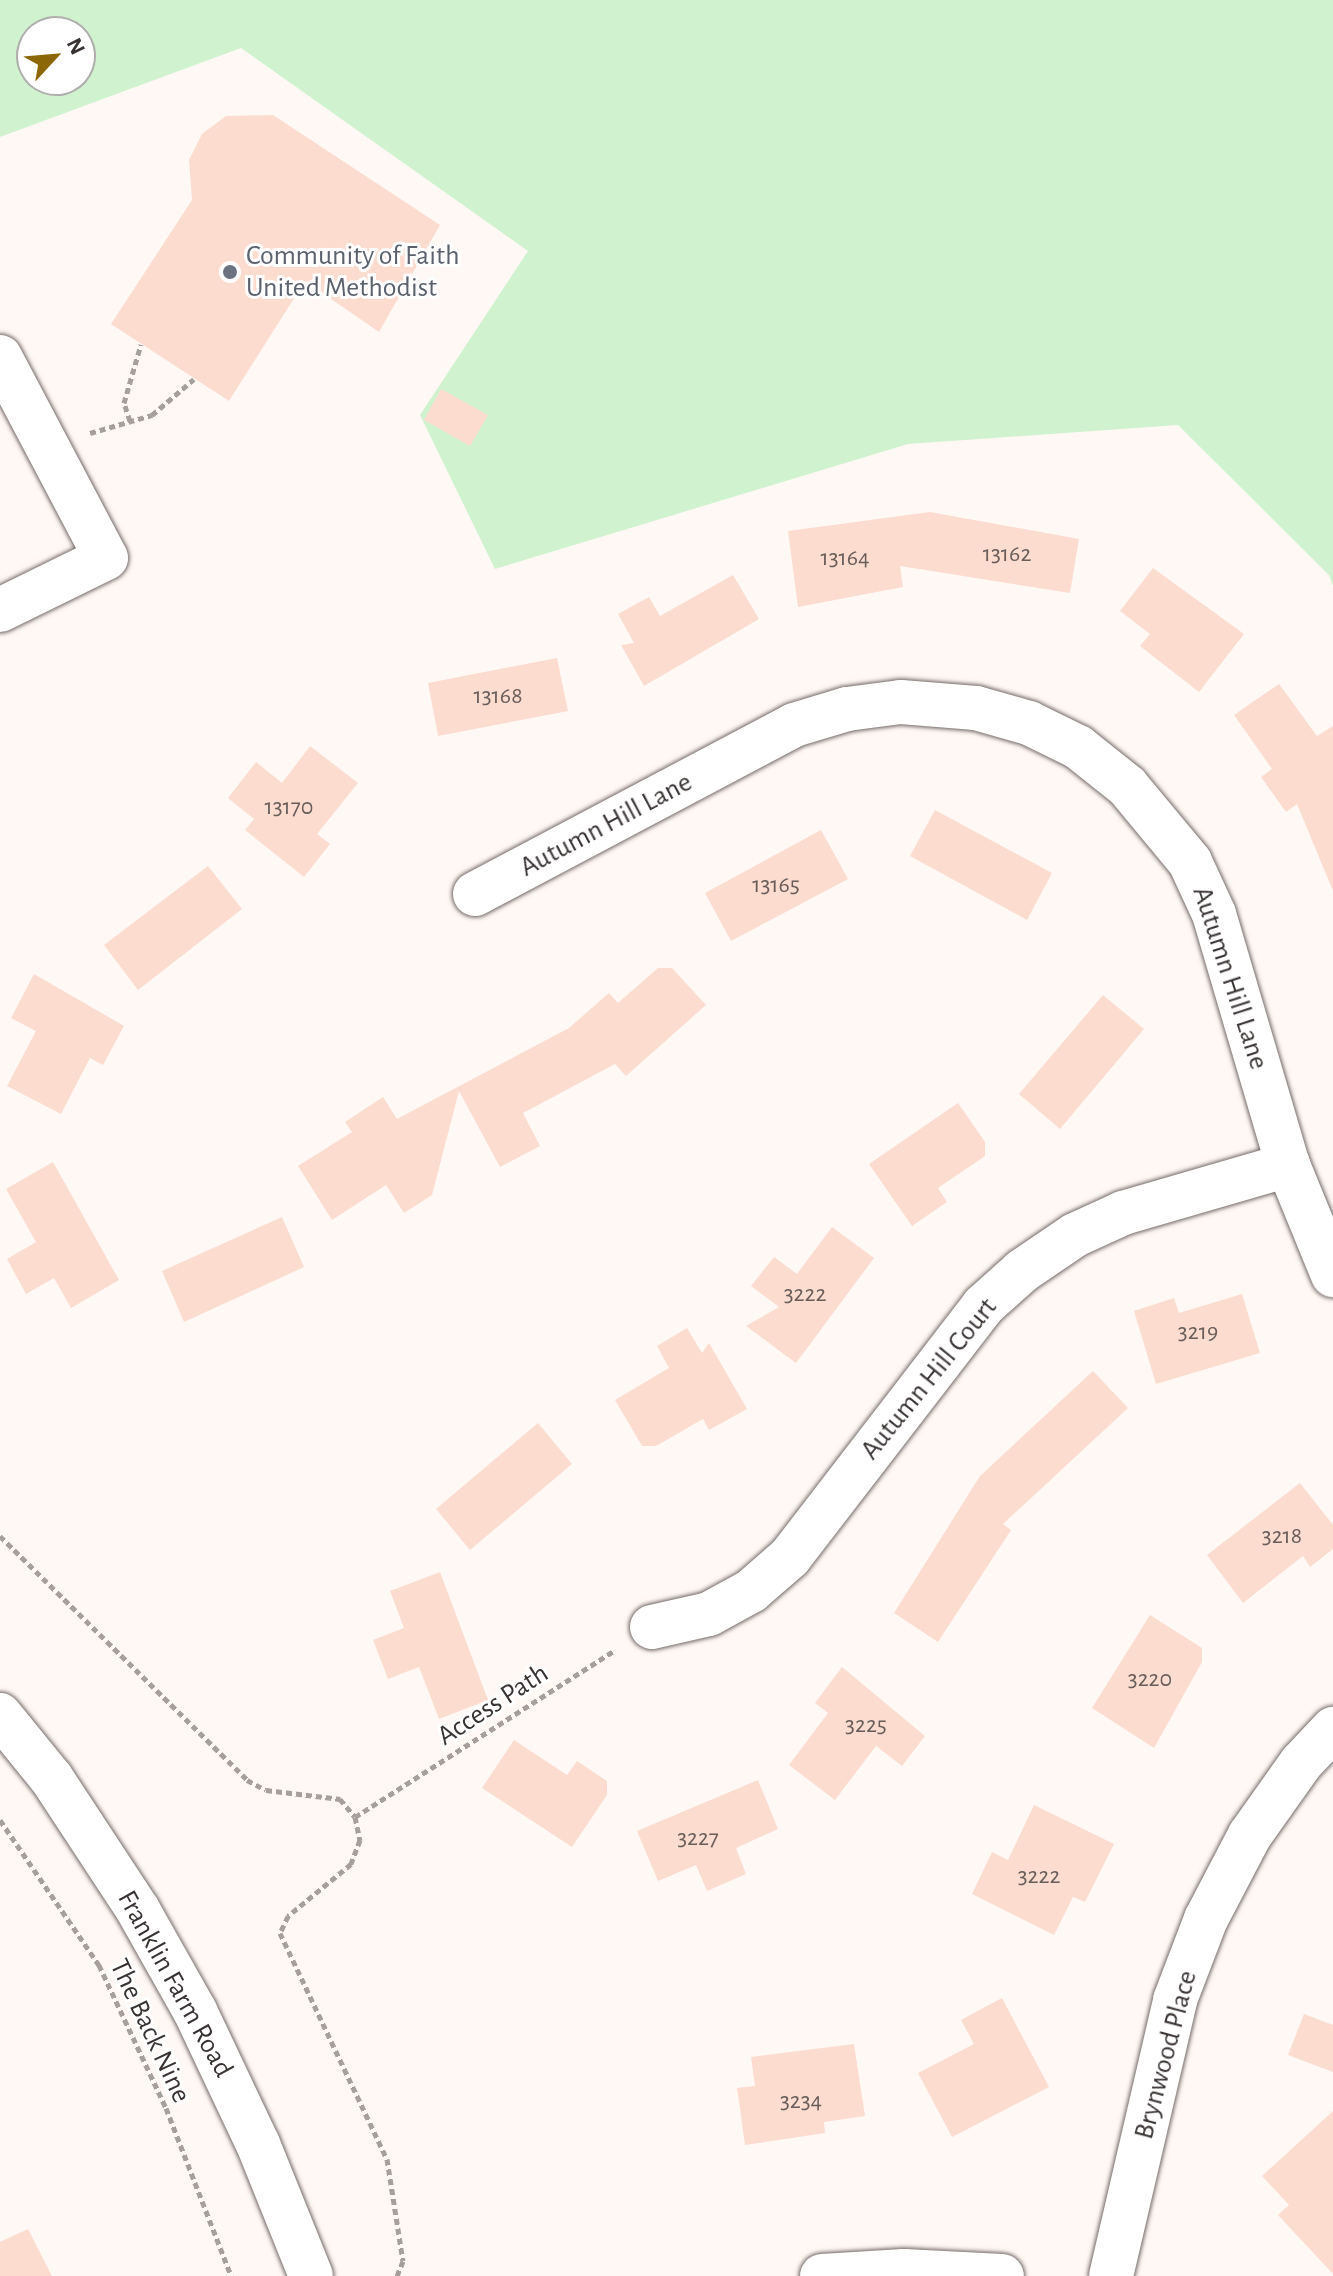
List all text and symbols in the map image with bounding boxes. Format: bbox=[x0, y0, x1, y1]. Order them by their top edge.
north arrow bbox=[16, 16, 96, 96]
text: N bbox=[63, 35, 89, 58]
place label: Community of Faith United Methodist bbox=[246, 239, 460, 305]
marker: Community of Faith United Methodist bbox=[221, 263, 239, 281]
house number: 13162 bbox=[983, 541, 1031, 569]
house number: 13164 bbox=[820, 545, 870, 573]
house number: 13168 bbox=[473, 683, 523, 711]
street label: Autumn Hill Lane bbox=[514, 766, 698, 884]
house number: 13170 bbox=[264, 794, 314, 822]
house number: 13165 bbox=[752, 872, 800, 900]
street label: Autumn Hill Lane bbox=[1185, 882, 1275, 1074]
house number: 3222 bbox=[784, 1281, 826, 1309]
street label: Autumn Hill Court bbox=[854, 1291, 1004, 1467]
house number: 3219 bbox=[1178, 1319, 1218, 1347]
house number: 3218 bbox=[1262, 1523, 1302, 1551]
street label: Access Path bbox=[431, 1657, 555, 1753]
house number: 3220 bbox=[1128, 1666, 1172, 1694]
house number: 3225 bbox=[845, 1712, 887, 1740]
house number: 3227 bbox=[677, 1825, 719, 1853]
house number: 3222 bbox=[1018, 1863, 1060, 1891]
street label: Franklin Farm Road bbox=[110, 1885, 240, 2083]
street label: The Back Nine bbox=[102, 1954, 198, 2108]
street label: Brynwood Place bbox=[1127, 1967, 1205, 2143]
house number: 3234 bbox=[780, 2088, 822, 2116]

